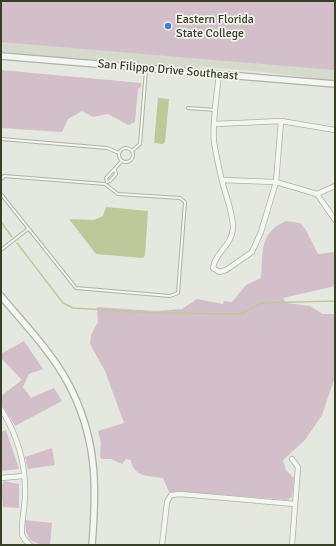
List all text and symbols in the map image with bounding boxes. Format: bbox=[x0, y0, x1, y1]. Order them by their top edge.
place label: Eastern Florida State College bbox=[176, 12, 254, 41]
marker: Eastern Florida State College bbox=[163, 21, 173, 31]
street label: San Filippo Drive Southeast bbox=[97, 56, 239, 84]

